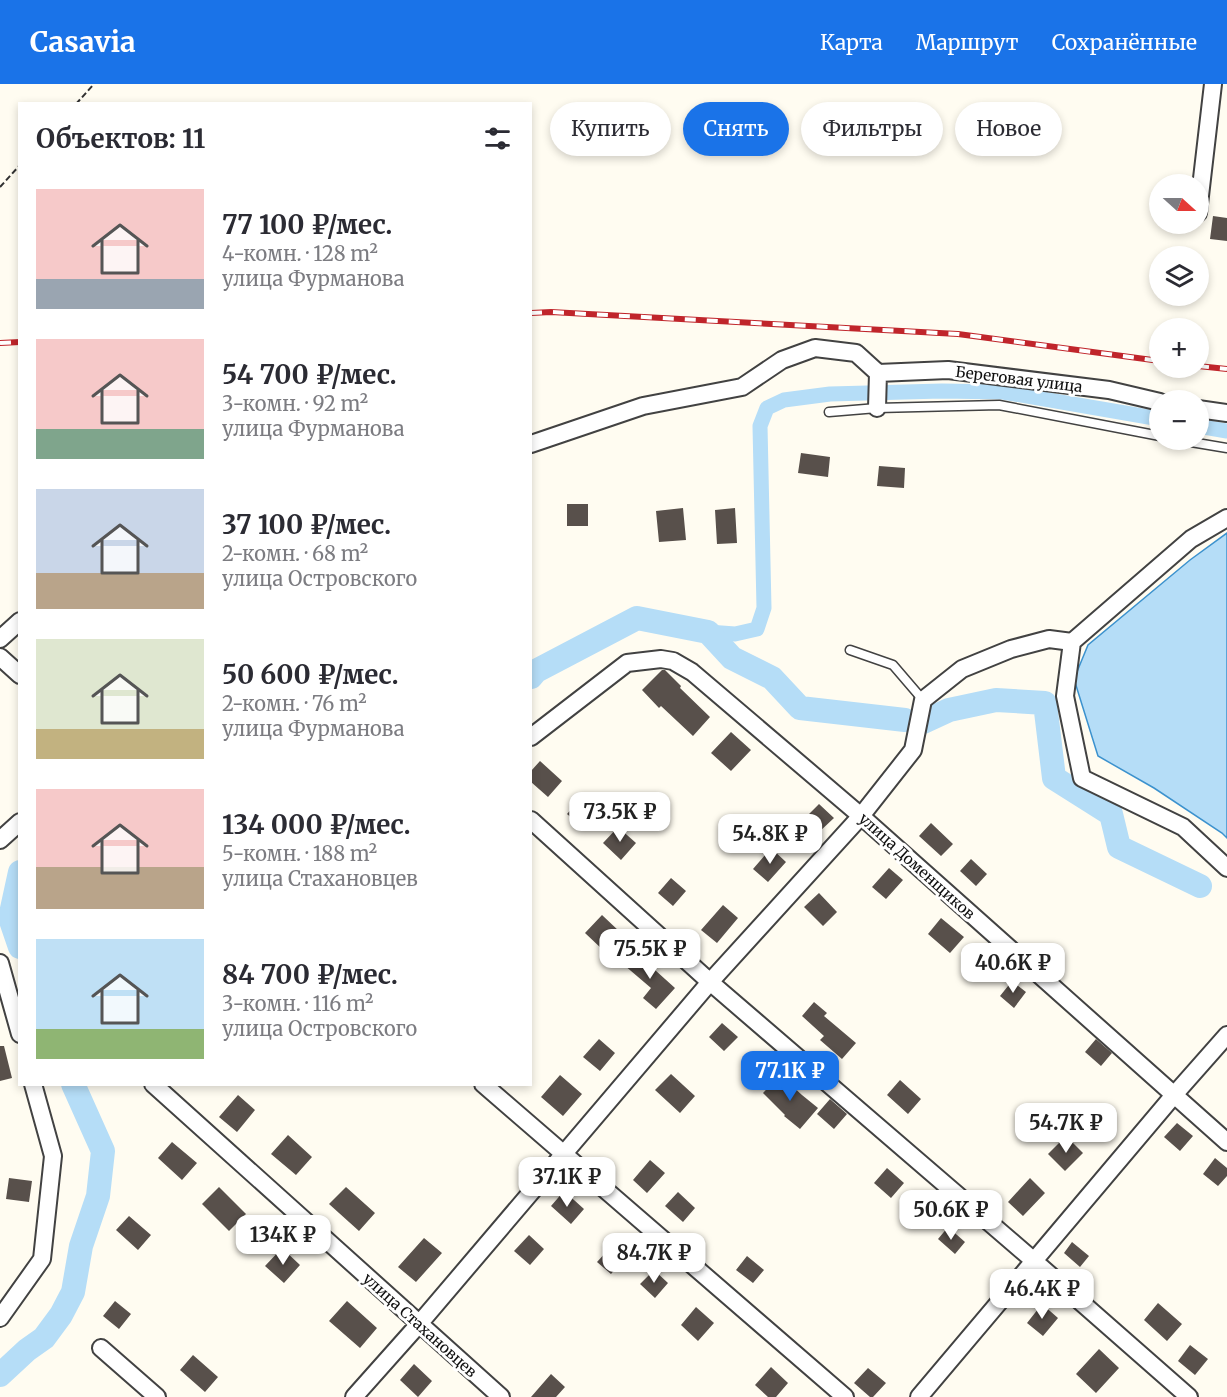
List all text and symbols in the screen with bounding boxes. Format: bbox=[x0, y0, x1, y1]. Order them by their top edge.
text: Casavia bbox=[30, 24, 136, 60]
text: Карта bbox=[820, 29, 883, 56]
text: Маршрут bbox=[916, 29, 1019, 56]
text: Сохранённые bbox=[1052, 29, 1197, 56]
chip: Купить bbox=[550, 102, 671, 156]
chip: Снять bbox=[683, 102, 789, 156]
chip: Фильтры bbox=[801, 102, 943, 156]
chip: Новое bbox=[955, 102, 1062, 156]
text: Объектов: 11 bbox=[36, 122, 205, 155]
icon: filters bbox=[481, 122, 514, 155]
north arrow bbox=[1149, 174, 1209, 234]
map controls bbox=[1149, 174, 1209, 450]
text: 77 100 ₽/мес. bbox=[222, 208, 393, 241]
icon: home bbox=[84, 213, 156, 285]
text: 4-комн. · 128 m² bbox=[222, 241, 378, 266]
button: layers bbox=[1149, 246, 1209, 306]
text: улица Фурманова bbox=[222, 266, 404, 291]
button: + bbox=[1149, 318, 1209, 378]
text: 54 700 ₽/мес. bbox=[222, 358, 397, 391]
street label: Береговая улица bbox=[954, 362, 1084, 396]
icon: home bbox=[84, 363, 156, 435]
button: − bbox=[1149, 390, 1209, 450]
text: 3-комн. · 92 m² bbox=[222, 391, 368, 416]
text: улица Фурманова bbox=[222, 416, 404, 441]
text: 37 100 ₽/мес. bbox=[222, 508, 391, 541]
icon: home bbox=[84, 513, 156, 585]
text: 2-комн. · 68 m² bbox=[222, 541, 368, 566]
text: улица Островского bbox=[222, 566, 417, 591]
text: 50 600 ₽/мес. bbox=[222, 658, 399, 691]
icon: home bbox=[84, 663, 156, 735]
text: 2-комн. · 76 m² bbox=[222, 691, 367, 716]
text: улица Фурманова bbox=[222, 716, 404, 741]
pin: 73.5K ₽ bbox=[565, 792, 675, 843]
text: 73.5K ₽ bbox=[583, 799, 657, 824]
text: 134 000 ₽/мес. bbox=[222, 808, 411, 841]
street label: улица Доменщиков bbox=[855, 809, 979, 923]
icon: home bbox=[84, 813, 156, 885]
pin: 54.8K ₽ bbox=[715, 814, 825, 865]
text: 54.8K ₽ bbox=[732, 821, 808, 846]
text: 5-комн. · 188 m² bbox=[222, 841, 377, 866]
text: улица Стахановцев bbox=[222, 866, 418, 891]
pin: 75.5K ₽ bbox=[595, 929, 705, 980]
text: 75.5K ₽ bbox=[613, 936, 687, 961]
pin: 40.6K ₽ bbox=[958, 943, 1068, 994]
text: 40.6K ₽ bbox=[975, 950, 1051, 975]
text: 84 700 ₽/мес. bbox=[222, 958, 398, 991]
icon: home bbox=[84, 963, 156, 1035]
text: 3-комн. · 116 m² bbox=[222, 991, 373, 1016]
text: улица Островского bbox=[222, 1016, 417, 1041]
pin: 77.1K ₽ bbox=[735, 1051, 845, 1102]
text: 77.1K ₽ bbox=[755, 1058, 825, 1083]
pin: 54.7K ₽ bbox=[1011, 1103, 1121, 1154]
text: 54.7K ₽ bbox=[1029, 1110, 1103, 1135]
pin: 37.1K ₽ bbox=[512, 1157, 622, 1208]
text: 37.1K ₽ bbox=[532, 1164, 602, 1189]
pin: 50.6K ₽ bbox=[896, 1190, 1006, 1241]
text: 50.6K ₽ bbox=[913, 1197, 989, 1222]
pin: 134K ₽ bbox=[234, 1215, 332, 1266]
text: 134K ₽ bbox=[250, 1222, 316, 1247]
pin: 84.7K ₽ bbox=[599, 1233, 709, 1284]
text: 84.7K ₽ bbox=[617, 1240, 691, 1265]
street label: улица Стахановцев bbox=[359, 1269, 481, 1381]
pin: 46.4K ₽ bbox=[987, 1269, 1097, 1320]
text: 46.4K ₽ bbox=[1004, 1276, 1080, 1301]

